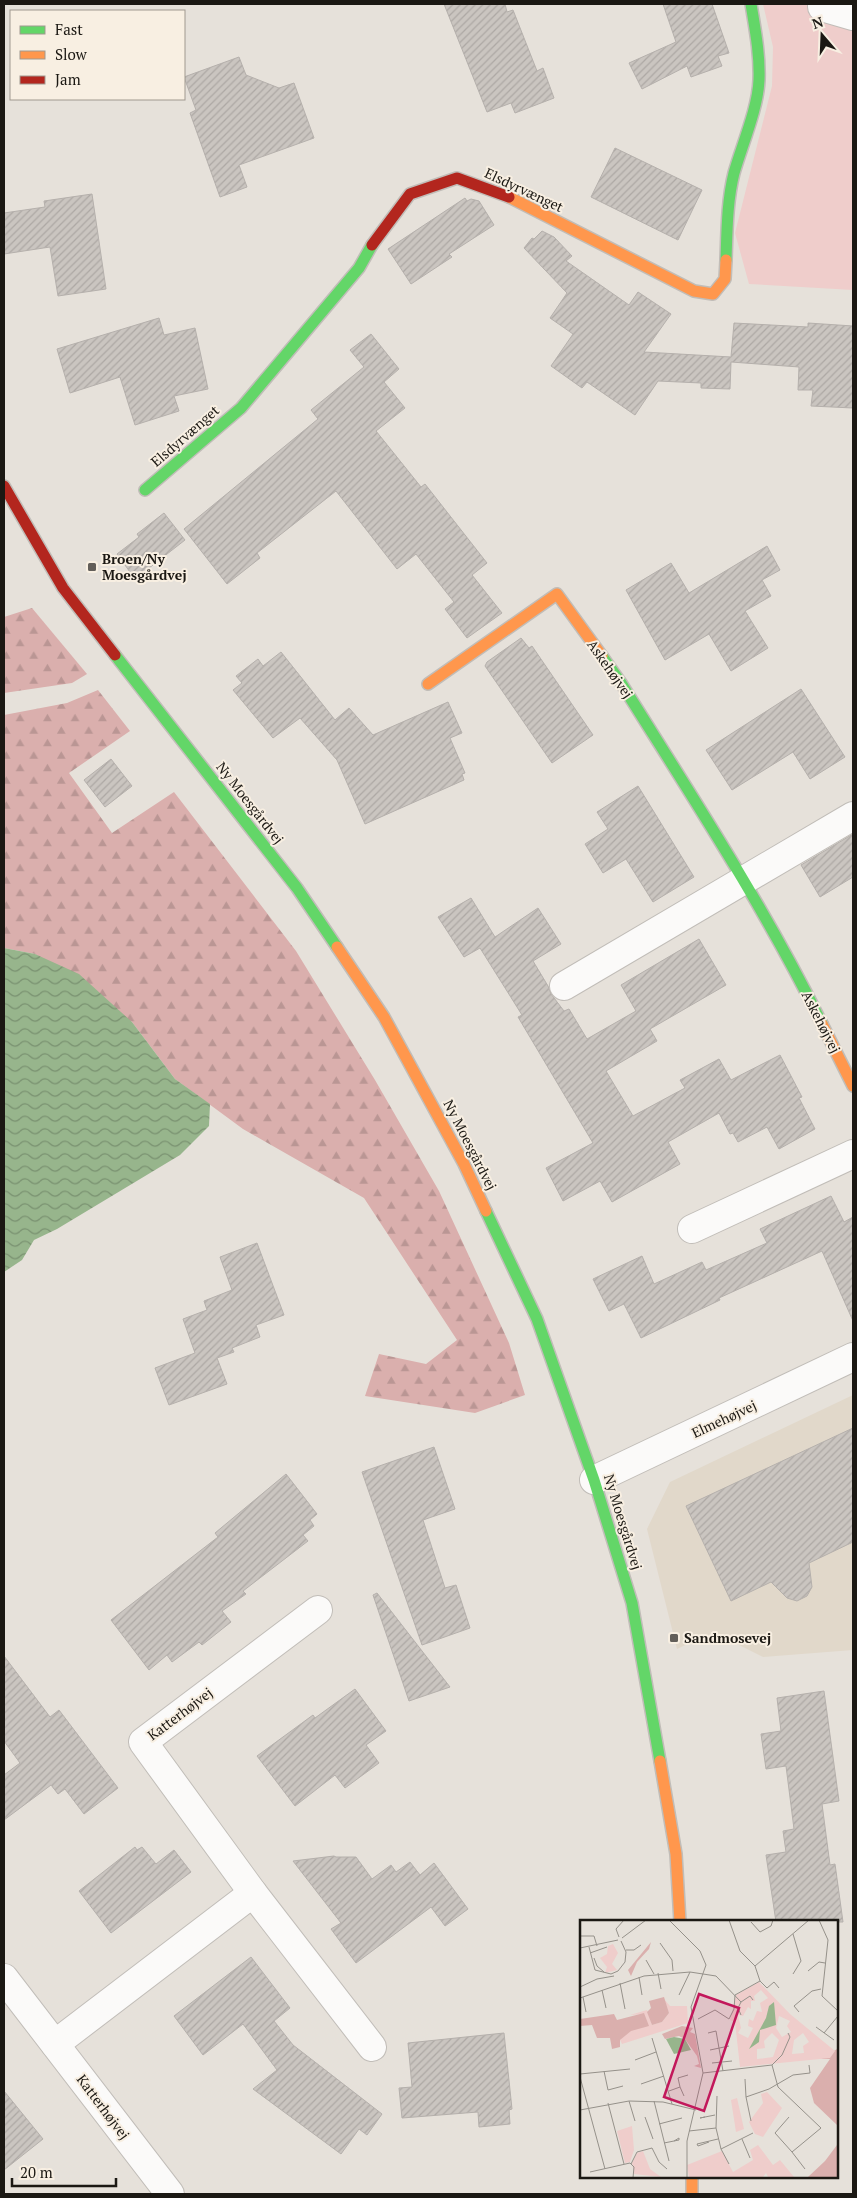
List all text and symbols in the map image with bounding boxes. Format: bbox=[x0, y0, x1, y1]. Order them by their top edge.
legend bbox=[10, 10, 185, 100]
north arrow bbox=[797, 10, 847, 60]
text: N bbox=[809, 11, 826, 33]
text: Fast bbox=[55, 19, 83, 39]
text: Slow bbox=[55, 44, 88, 64]
text: Jam bbox=[55, 69, 81, 89]
street label: Elsdyrvænget bbox=[482, 163, 567, 216]
street label: Elsdyrvænget bbox=[146, 400, 224, 471]
place label: Broen/Ny Moesgårdvej bbox=[102, 549, 187, 584]
marker: Broen/Ny Moesgårdvej bbox=[86, 561, 98, 573]
street label: Askehøjvej bbox=[583, 636, 638, 702]
street label: Ny Moesgårdvej bbox=[212, 758, 288, 848]
street label: Askehøjvej bbox=[798, 987, 845, 1056]
street label: Ny Moesgårdvej bbox=[439, 1096, 501, 1193]
street label: Elmehøjvej bbox=[688, 1395, 759, 1442]
street label: Ny Moesgårdvej bbox=[600, 1472, 647, 1572]
place label: Sandmosevej bbox=[684, 1628, 771, 1647]
marker: Sandmosevej bbox=[668, 1632, 680, 1644]
street label: Katterhøjvej bbox=[143, 1683, 216, 1744]
inset map bbox=[580, 1920, 837, 2178]
street label: Katterhøjvej bbox=[73, 2070, 134, 2143]
scale bar bbox=[12, 2156, 116, 2188]
text: 20 m bbox=[20, 2162, 53, 2182]

